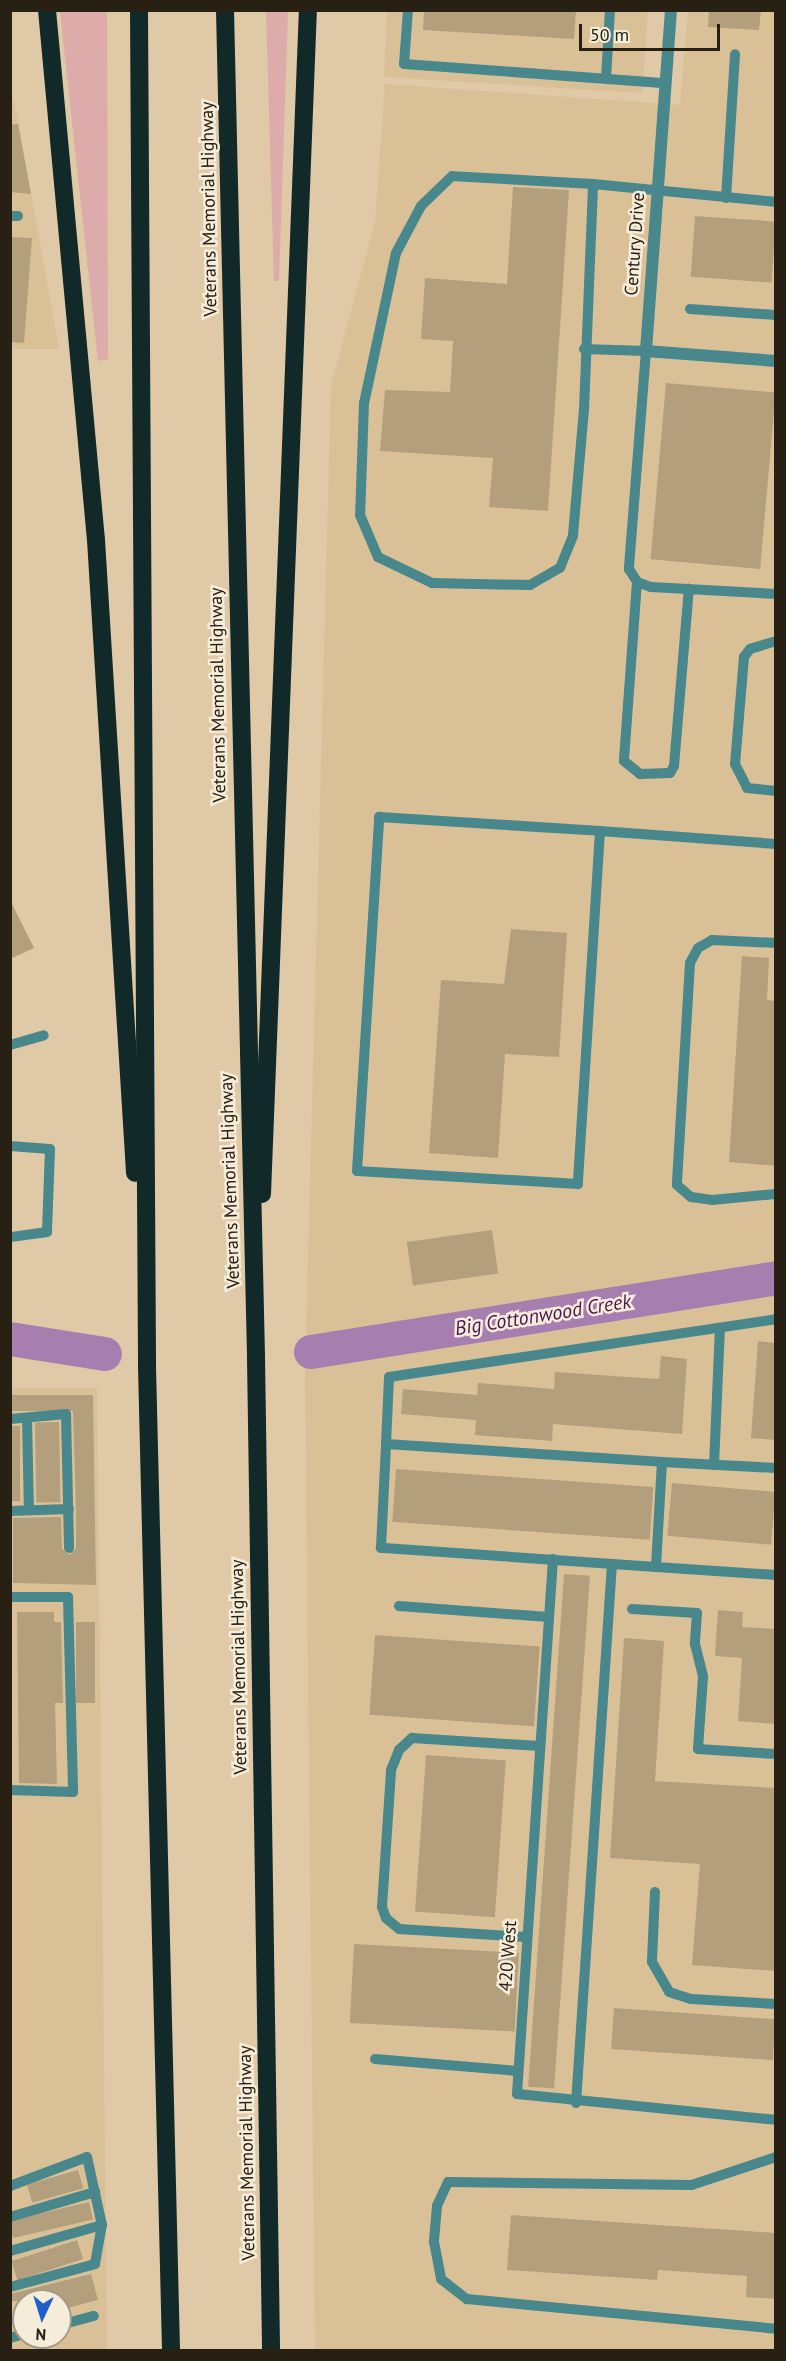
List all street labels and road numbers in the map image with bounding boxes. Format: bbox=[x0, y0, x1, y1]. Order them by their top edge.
street label: Veterans Memorial Highway bbox=[196, 101, 222, 317]
street label: Century Drive bbox=[621, 191, 649, 297]
street label: Veterans Memorial Highway bbox=[205, 587, 231, 803]
street label: Veterans Memorial Highway bbox=[215, 1073, 245, 1289]
street label: Veterans Memorial Highway bbox=[226, 1559, 252, 1775]
street label: 420 West bbox=[495, 1920, 521, 1992]
street label: Veterans Memorial Highway bbox=[234, 2045, 260, 2261]

